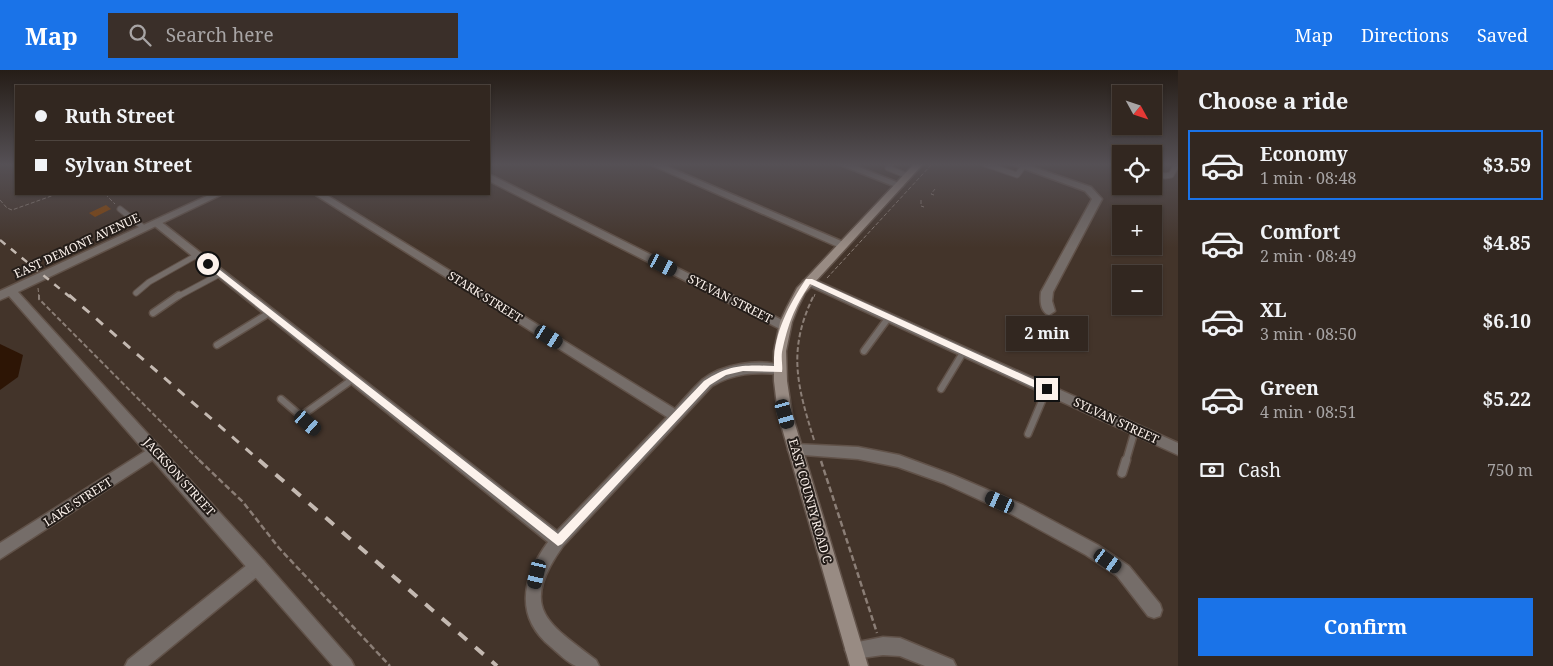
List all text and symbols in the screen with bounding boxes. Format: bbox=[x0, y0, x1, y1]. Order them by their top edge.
search box bbox=[108, 13, 458, 58]
text: Map bbox=[25, 19, 78, 52]
icon: search bbox=[126, 21, 154, 49]
text: Search here bbox=[166, 22, 274, 48]
text: Map bbox=[1295, 23, 1333, 47]
text: Directions bbox=[1361, 23, 1449, 47]
text: Saved bbox=[1477, 23, 1528, 47]
north arrow bbox=[1112, 85, 1162, 135]
map controls bbox=[1112, 85, 1162, 315]
text: Choose a ride bbox=[1198, 85, 1348, 115]
text: Ruth Street bbox=[65, 103, 175, 129]
text: Economy bbox=[1260, 141, 1348, 167]
icon: car bbox=[1200, 143, 1245, 188]
button: locate bbox=[1112, 145, 1162, 195]
text: Sylvan Street bbox=[65, 152, 192, 178]
text: $3.59 bbox=[1482, 152, 1531, 178]
text: 1 min · 08:48 bbox=[1260, 167, 1356, 189]
button: + bbox=[1112, 205, 1162, 255]
street label: EAST DEMONT AVENUE bbox=[11, 209, 142, 282]
text: Comfort bbox=[1260, 219, 1340, 245]
icon: car bbox=[1200, 221, 1245, 266]
text: $4.85 bbox=[1482, 230, 1531, 256]
text: 2 min · 08:49 bbox=[1260, 245, 1356, 267]
car bbox=[646, 252, 679, 278]
route start bbox=[197, 253, 219, 275]
button: − bbox=[1112, 265, 1162, 315]
street label: STARK STREET bbox=[445, 267, 526, 327]
street label: SYLVAN STREET bbox=[685, 270, 776, 327]
text: XL bbox=[1260, 297, 1286, 323]
icon: car bbox=[1200, 299, 1245, 344]
text: $6.10 bbox=[1482, 308, 1531, 334]
callout: 2 min bbox=[1006, 316, 1088, 352]
text: 2 min bbox=[1024, 322, 1070, 344]
car bbox=[532, 323, 565, 351]
text: 3 min · 08:50 bbox=[1260, 323, 1356, 345]
text: Green bbox=[1260, 375, 1319, 401]
icon: car bbox=[1200, 377, 1245, 422]
route end bbox=[1036, 378, 1058, 400]
text: $5.22 bbox=[1482, 386, 1531, 412]
street label: SYLVAN STREET bbox=[1071, 393, 1162, 448]
car bbox=[773, 398, 796, 430]
text: 4 min · 08:51 bbox=[1260, 401, 1356, 423]
car bbox=[291, 407, 324, 439]
street label: JACKSON STREET bbox=[139, 433, 220, 520]
street label: EAST COUNTY ROAD C bbox=[785, 437, 836, 565]
icon: cash bbox=[1198, 456, 1226, 484]
text: Cash bbox=[1238, 457, 1281, 483]
text: 750 m bbox=[1487, 459, 1533, 481]
street label: LAKE STREET bbox=[40, 473, 116, 530]
car bbox=[983, 489, 1016, 515]
car bbox=[1091, 546, 1124, 576]
car bbox=[526, 558, 547, 590]
button: Confirm bbox=[1198, 598, 1533, 656]

